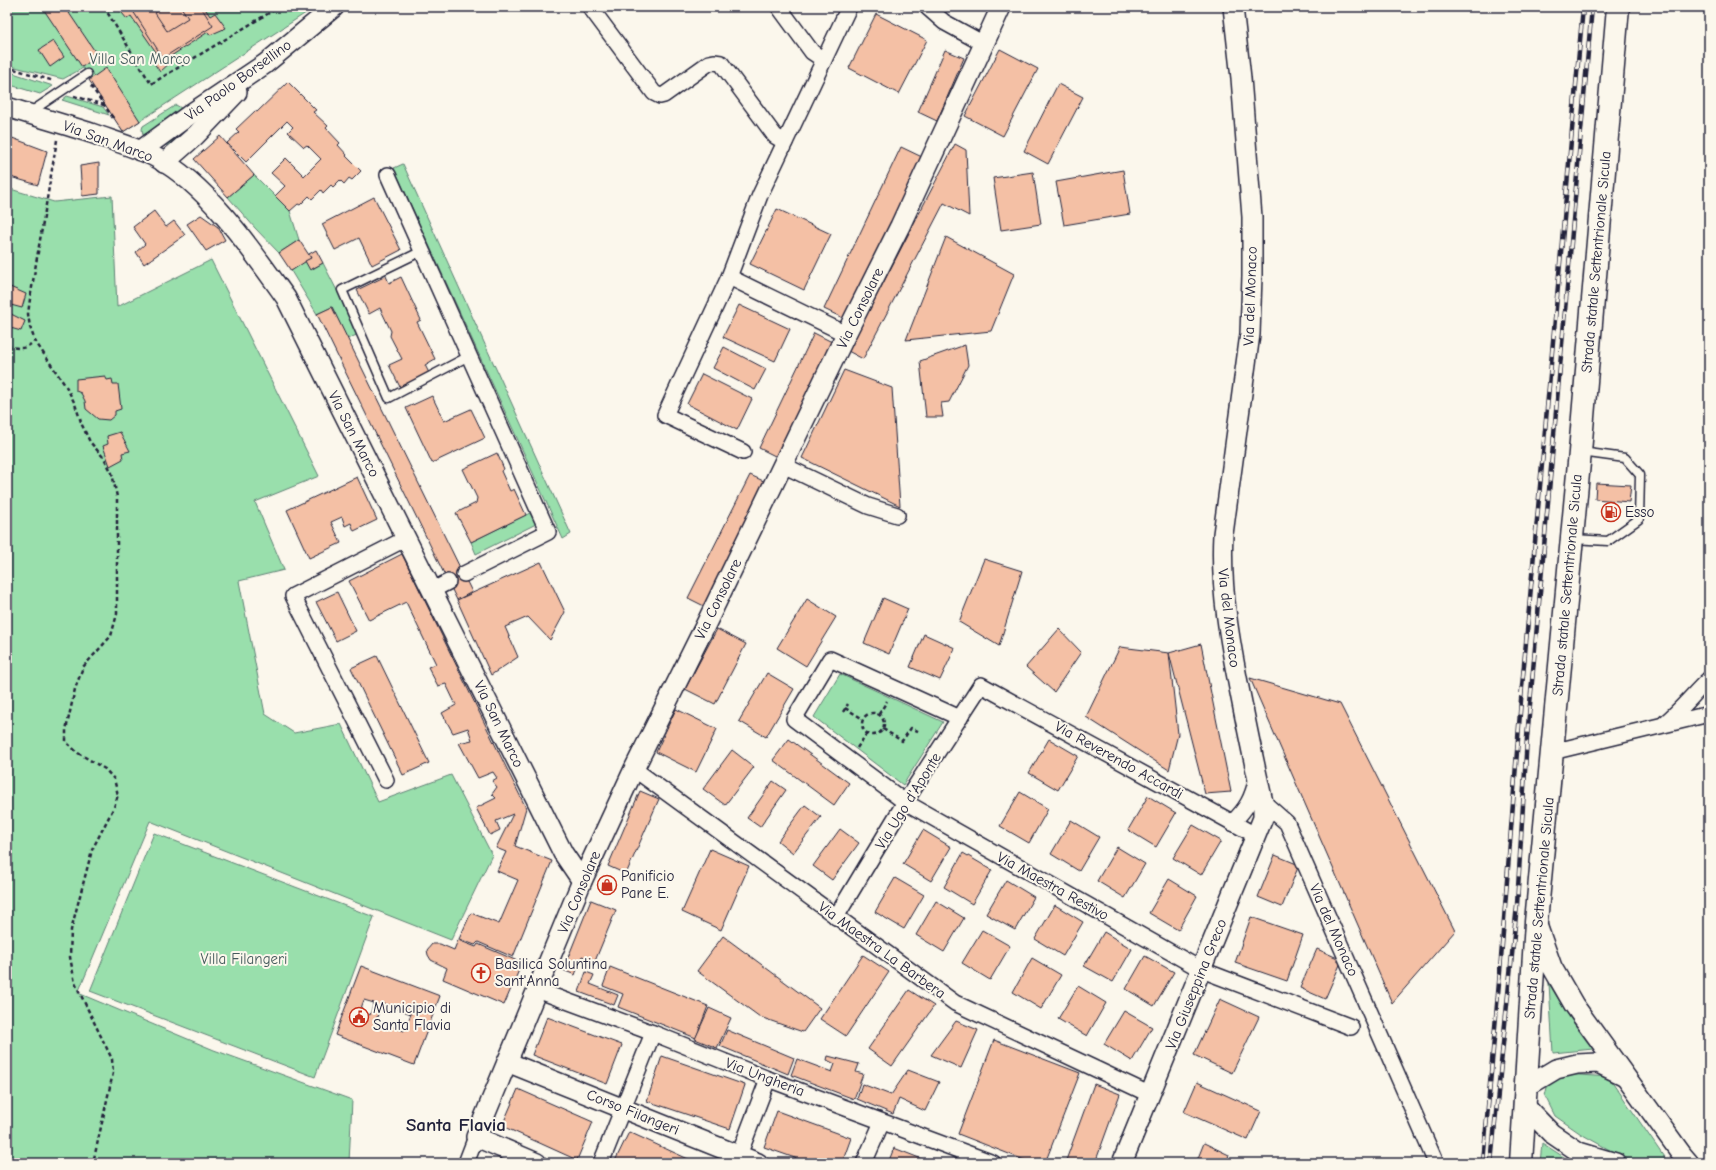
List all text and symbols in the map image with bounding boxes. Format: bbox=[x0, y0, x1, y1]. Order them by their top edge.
street label: Via Paolo Borsellino bbox=[181, 35, 295, 125]
park label: Villa San Marco bbox=[89, 50, 191, 68]
street label: Via San Marco bbox=[61, 116, 156, 166]
street label: Strada statale Settentrionale Sicula bbox=[1577, 150, 1615, 374]
street label: Via del Monaco bbox=[1239, 246, 1261, 346]
street label: Via Consolare bbox=[833, 264, 888, 351]
street label: Via San Marco bbox=[325, 388, 383, 480]
street label: Strada statale Settentrionale Sicula bbox=[1548, 473, 1586, 697]
fuel station icon: Esso bbox=[1600, 501, 1622, 523]
place label: Esso bbox=[1625, 503, 1654, 521]
street label: Via Consolare bbox=[691, 555, 746, 642]
street label: Via del Monaco bbox=[1214, 567, 1244, 669]
street label: Via San Marco bbox=[470, 678, 528, 770]
street label: Via Reverendo Accardi bbox=[1052, 717, 1186, 803]
street label: Via Ugo d'Aponte bbox=[871, 749, 945, 853]
street label: Strada statale Settentrionale Sicula bbox=[1520, 796, 1558, 1020]
street label: Via Consolare bbox=[554, 848, 605, 936]
street label: Via Maestra Restivo bbox=[994, 848, 1112, 924]
place label: Panificio Pane E. bbox=[621, 867, 674, 902]
shop icon: Panificio Pane E. bbox=[596, 874, 618, 896]
street label: Via del Monaco bbox=[1306, 881, 1363, 979]
street label: Via Maestra La Barbera bbox=[815, 898, 949, 1002]
street label: Via Giuseppina Greco bbox=[1162, 916, 1230, 1052]
park label: Villa Filangeri bbox=[201, 950, 287, 968]
place label: Basilica Soluntina Sant'Anna bbox=[495, 955, 608, 990]
church icon: Basilica Soluntina Sant'Anna bbox=[470, 962, 492, 984]
place label: Municipio di Santa Flavia bbox=[373, 999, 451, 1034]
public building icon: Municipio di Santa Flavia bbox=[348, 1006, 370, 1028]
street label: Via Ungheria bbox=[723, 1054, 807, 1100]
street label: Corso Filangeri bbox=[584, 1085, 682, 1139]
district label: Santa Flavia bbox=[406, 1114, 506, 1136]

